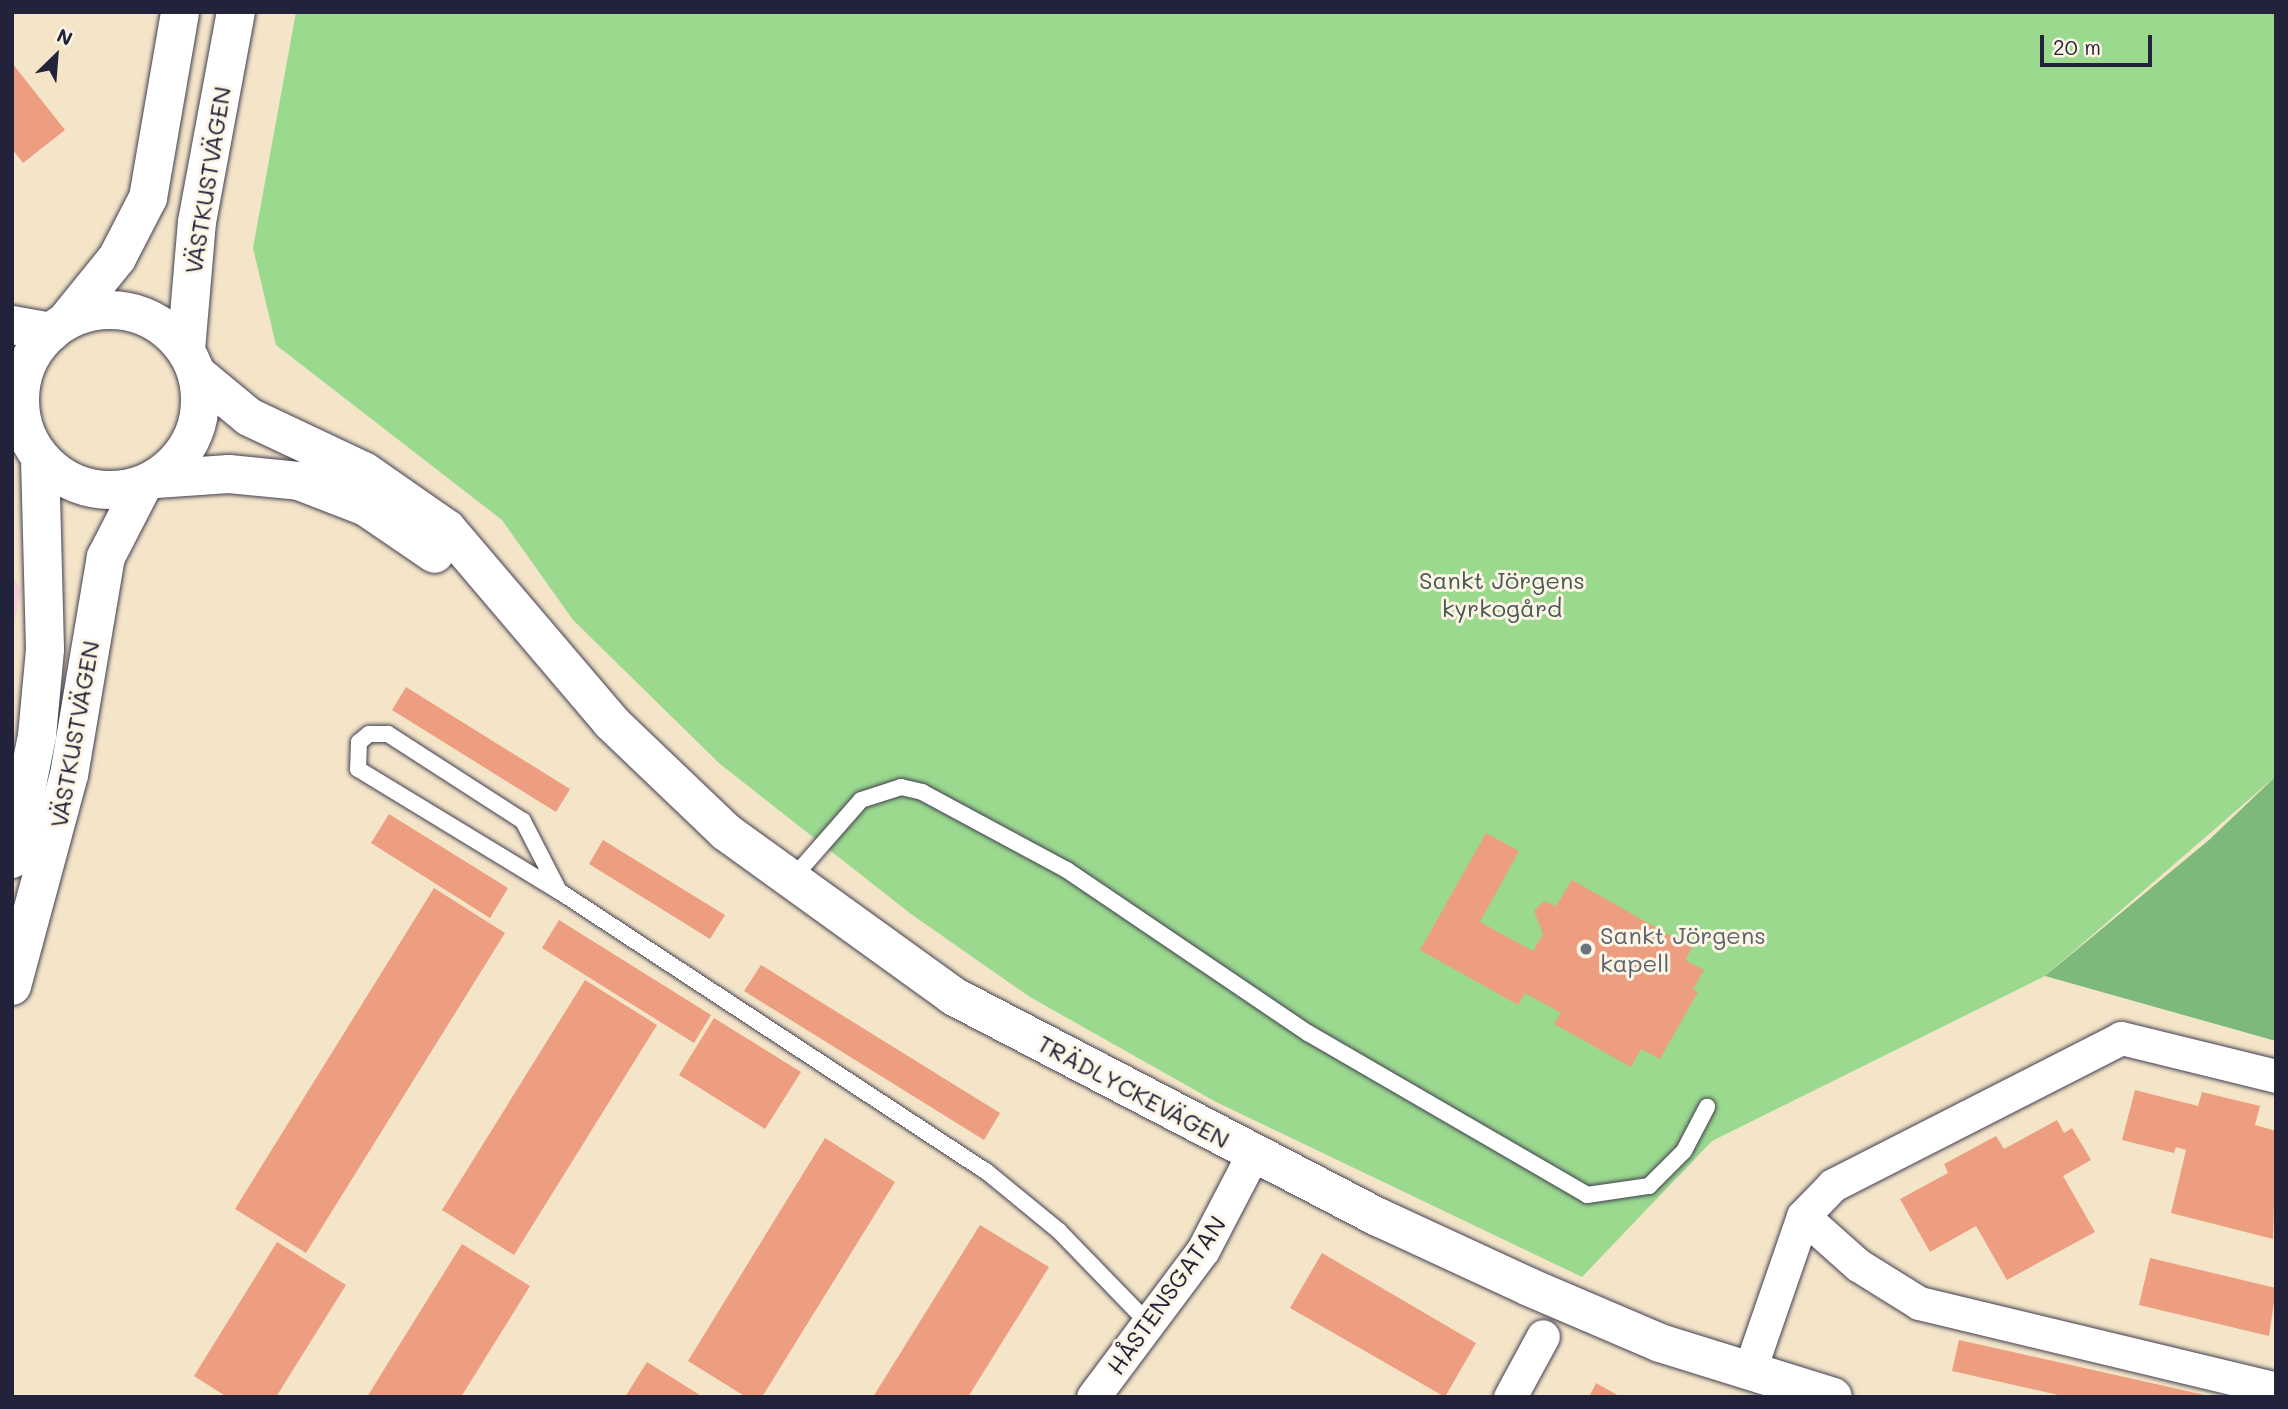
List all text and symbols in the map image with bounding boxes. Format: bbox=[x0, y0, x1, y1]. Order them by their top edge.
north arrow bbox=[21, 21, 91, 91]
scale bar bbox=[2043, 21, 2155, 65]
text: N bbox=[53, 22, 77, 51]
text: 20 m bbox=[2053, 33, 2101, 60]
street label: VÄSTKUSTVÄGEN bbox=[178, 84, 236, 276]
park label: Sankt Jörgens kyrkogård bbox=[1419, 566, 1585, 622]
street label: VÄSTKUSTVÄGEN bbox=[43, 638, 105, 830]
place label: Sankt Jörgens kapell bbox=[1600, 921, 1766, 977]
marker: Sankt Jörgens kapell bbox=[1578, 941, 1594, 957]
street label: TRÄDLYCKEVÄGEN bbox=[1033, 1028, 1235, 1154]
street label: HÅSTENSGATAN bbox=[1101, 1210, 1231, 1380]

